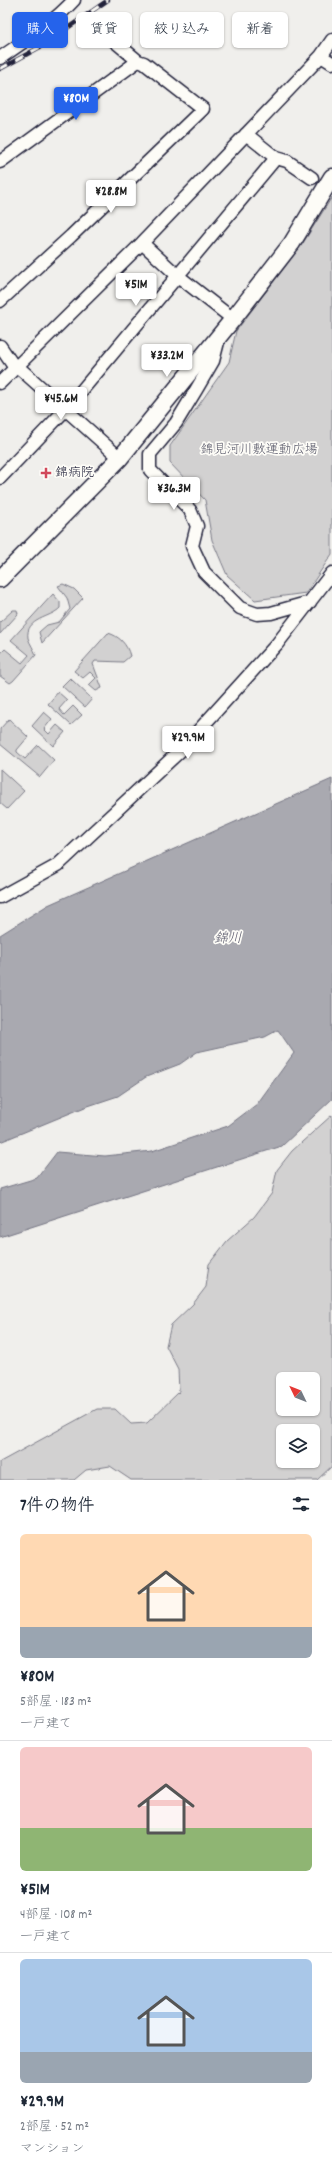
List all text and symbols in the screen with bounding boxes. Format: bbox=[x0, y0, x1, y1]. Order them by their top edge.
chip: 購入 bbox=[12, 12, 68, 48]
chip: 賃貸 bbox=[76, 12, 132, 48]
chip: 絞り込み bbox=[140, 12, 224, 48]
chip: 新着 bbox=[232, 12, 288, 48]
pin: ¥80M bbox=[52, 87, 100, 121]
text: ¥80M bbox=[63, 90, 89, 109]
pin: ¥28.8M bbox=[78, 180, 144, 214]
text: ¥28.8M bbox=[95, 183, 127, 202]
pin: ¥51M bbox=[112, 273, 160, 307]
text: ¥51M bbox=[125, 276, 147, 295]
pin: ¥33.2M bbox=[134, 344, 200, 378]
text: ¥33.2M bbox=[150, 347, 184, 366]
pin: ¥45.6M bbox=[28, 387, 94, 421]
text: ¥45.6M bbox=[44, 390, 78, 409]
park label: 錦見河川敷運動広場 bbox=[200, 441, 318, 460]
place label: 錦病院 bbox=[55, 464, 94, 483]
marker: 錦病院 bbox=[40, 467, 52, 479]
pin: ¥36.3M bbox=[141, 477, 207, 511]
text: ¥36.3M bbox=[157, 480, 191, 499]
pin: ¥29.9M bbox=[155, 726, 221, 760]
text: ¥29.9M bbox=[171, 729, 205, 748]
water label: 錦川 bbox=[214, 929, 242, 949]
north arrow bbox=[276, 1372, 320, 1416]
map controls bbox=[276, 1372, 320, 1468]
button: layers bbox=[276, 1424, 320, 1468]
icon: filters bbox=[290, 1493, 312, 1515]
text: 7件の物件 bbox=[20, 1495, 95, 1519]
icon: home bbox=[130, 1560, 202, 1632]
text: ¥80M bbox=[20, 1666, 54, 1690]
text: 5部屋 · 183 m² bbox=[20, 1693, 91, 1712]
text: 一戸建て bbox=[20, 1715, 72, 1734]
icon: home bbox=[130, 1773, 202, 1845]
text: ¥51M bbox=[20, 1879, 50, 1903]
text: 4部屋 · 108 m² bbox=[20, 1906, 92, 1925]
text: 一戸建て bbox=[20, 1928, 72, 1947]
icon: home bbox=[130, 1985, 202, 2057]
text: ¥29.9M bbox=[20, 2091, 64, 2115]
text: 2部屋 · 52 m² bbox=[20, 2118, 89, 2137]
text: マンション bbox=[20, 2140, 84, 2159]

